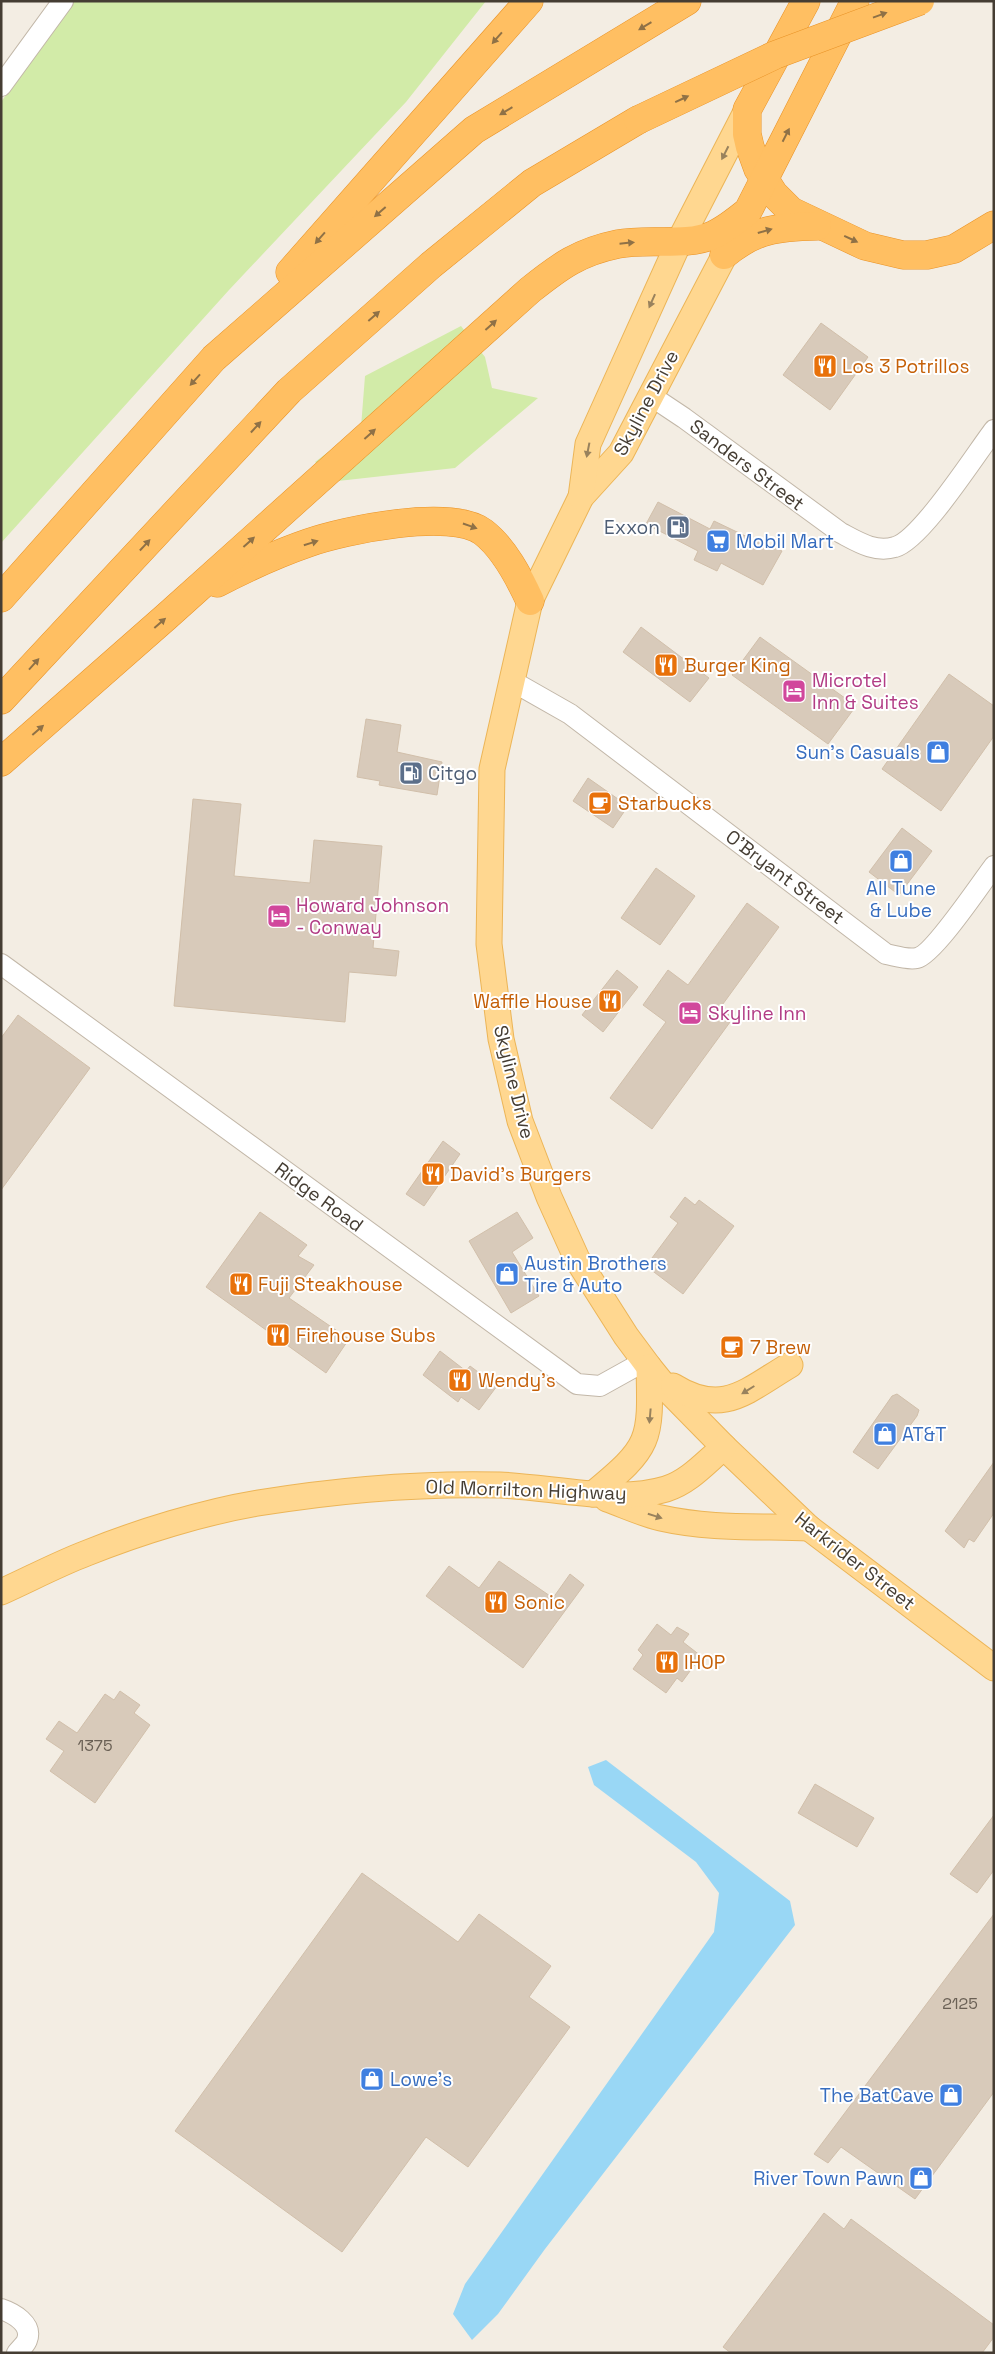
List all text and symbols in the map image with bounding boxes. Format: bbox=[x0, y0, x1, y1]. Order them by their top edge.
one-way arrow bbox=[873, 11, 888, 19]
one-way arrow bbox=[639, 22, 652, 31]
one-way arrow bbox=[491, 31, 503, 43]
one-way arrow bbox=[675, 95, 690, 104]
one-way arrow bbox=[500, 106, 513, 115]
one-way arrow bbox=[782, 128, 790, 142]
one-way arrow bbox=[721, 146, 729, 160]
one-way arrow bbox=[374, 207, 387, 218]
one-way arrow bbox=[758, 227, 773, 235]
one-way arrow bbox=[314, 232, 326, 244]
one-way arrow bbox=[844, 236, 858, 244]
one-way arrow bbox=[619, 239, 635, 247]
one-way arrow bbox=[648, 294, 656, 308]
one-way arrow bbox=[368, 310, 381, 321]
one-way arrow bbox=[484, 319, 496, 331]
street label: Skyline Drive bbox=[608, 346, 684, 460]
restaurant icon: Los 3 Potrillos bbox=[812, 353, 838, 379]
place label: Los 3 Potrillos bbox=[842, 354, 969, 379]
one-way arrow bbox=[189, 373, 201, 385]
street label: Sanders Street bbox=[685, 414, 809, 516]
one-way arrow bbox=[250, 420, 261, 433]
one-way arrow bbox=[364, 428, 376, 440]
one-way arrow bbox=[583, 442, 591, 458]
fuel station icon: Exxon bbox=[665, 514, 691, 540]
place label: Exxon bbox=[604, 515, 660, 540]
one-way arrow bbox=[463, 522, 478, 530]
supermarket icon: Mobil Mart bbox=[705, 528, 731, 554]
place label: Mobil Mart bbox=[736, 529, 834, 554]
one-way arrow bbox=[242, 536, 254, 548]
one-way arrow bbox=[303, 538, 318, 546]
one-way arrow bbox=[139, 540, 151, 552]
one-way arrow bbox=[153, 617, 166, 628]
restaurant icon: Burger King bbox=[653, 652, 679, 678]
place label: Burger King bbox=[684, 653, 791, 678]
one-way arrow bbox=[28, 659, 40, 671]
place label: Microtel Inn & Suites bbox=[812, 668, 919, 715]
hotel icon: Microtel Inn & Suites bbox=[781, 678, 807, 704]
one-way arrow bbox=[31, 724, 43, 736]
shop icon: Sun's Casuals bbox=[925, 739, 951, 765]
place label: Sun's Casuals bbox=[796, 740, 920, 765]
fuel station icon: Citgo bbox=[398, 760, 424, 786]
place label: Citgo bbox=[428, 761, 477, 786]
cafe icon: Starbucks bbox=[587, 790, 613, 816]
place label: Starbucks bbox=[618, 791, 712, 816]
street label: O'Bryant Street bbox=[721, 824, 849, 930]
shop icon: All Tune & Lube bbox=[888, 848, 914, 874]
place label: All Tune & Lube bbox=[866, 876, 936, 923]
place label: Howard Johnson - Conway bbox=[296, 893, 449, 940]
hotel icon: Howard Johnson - Conway bbox=[266, 903, 292, 929]
restaurant icon: Waffle House bbox=[597, 988, 623, 1014]
place label: Waffle House bbox=[473, 989, 592, 1014]
hotel icon: Skyline Inn bbox=[677, 1000, 703, 1026]
place label: Skyline Inn bbox=[708, 1001, 807, 1026]
street label: Skyline Drive bbox=[488, 1023, 540, 1141]
street label: Ridge Road bbox=[270, 1156, 368, 1238]
restaurant icon: David's Burgers bbox=[420, 1161, 446, 1187]
place label: David's Burgers bbox=[450, 1162, 591, 1187]
place label: Austin Brothers Tire & Auto bbox=[524, 1251, 667, 1298]
shop icon: Austin Brothers Tire & Auto bbox=[494, 1261, 520, 1287]
restaurant icon: Fuji Steakhouse bbox=[228, 1271, 254, 1297]
place label: Fuji Steakhouse bbox=[258, 1272, 403, 1297]
restaurant icon: Firehouse Subs bbox=[265, 1322, 291, 1348]
place label: Firehouse Subs bbox=[296, 1323, 436, 1348]
cafe icon: 7 Brew bbox=[719, 1334, 745, 1360]
place label: 7 Brew bbox=[750, 1335, 811, 1360]
restaurant icon: Wendy's bbox=[447, 1367, 473, 1393]
place label: Wendy's bbox=[478, 1368, 556, 1393]
one-way arrow bbox=[742, 1385, 755, 1395]
one-way arrow bbox=[645, 1408, 653, 1424]
shop icon: AT&T bbox=[872, 1421, 898, 1447]
place label: AT&T bbox=[902, 1422, 946, 1447]
street label: Old Morrilton Highway bbox=[425, 1474, 627, 1506]
street label: Harkrider Street bbox=[790, 1506, 920, 1616]
one-way arrow bbox=[648, 1512, 663, 1520]
restaurant icon: Sonic bbox=[483, 1589, 509, 1615]
place label: Sonic bbox=[514, 1590, 565, 1615]
restaurant icon: IHOP bbox=[654, 1649, 680, 1675]
place label: IHOP bbox=[684, 1650, 725, 1675]
house number: 1375 bbox=[78, 1735, 112, 1756]
house number: 2125 bbox=[942, 1993, 978, 2014]
shop icon: Lowe's bbox=[359, 2066, 385, 2092]
place label: Lowe's bbox=[390, 2067, 452, 2092]
shop icon: The BatCave bbox=[938, 2082, 964, 2108]
place label: The BatCave bbox=[820, 2083, 934, 2108]
shop icon: River Town Pawn bbox=[908, 2165, 934, 2191]
place label: River Town Pawn bbox=[753, 2166, 904, 2191]

